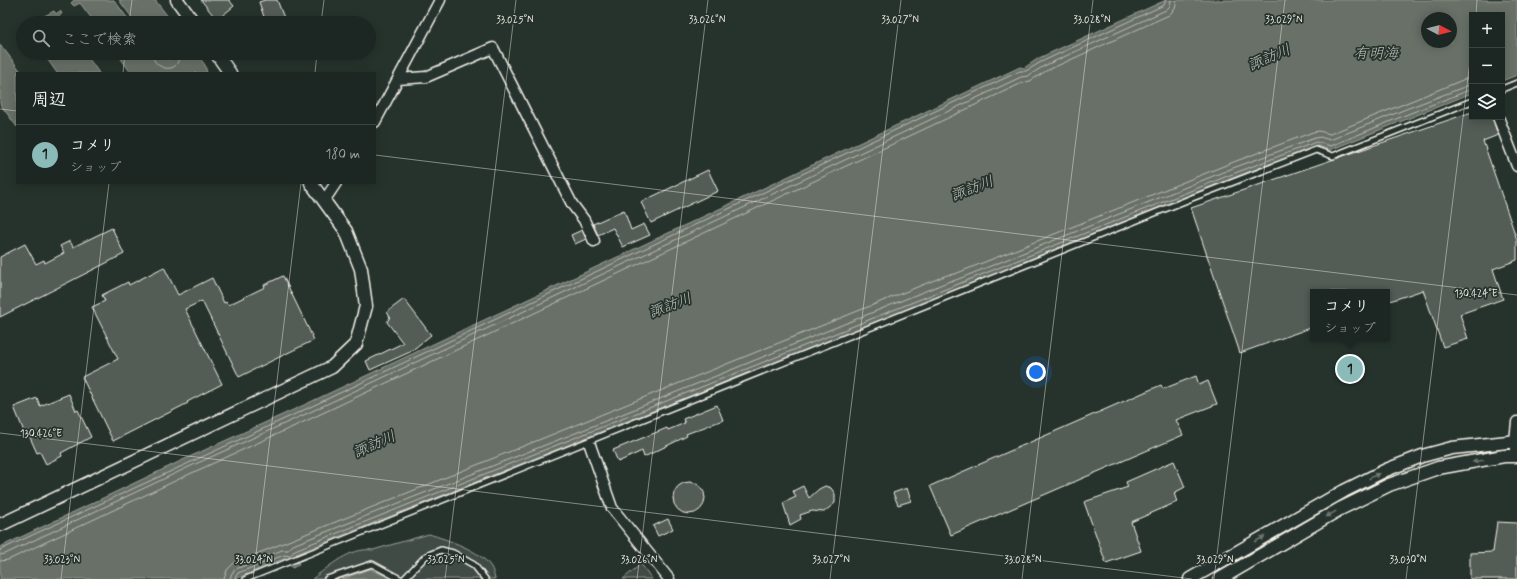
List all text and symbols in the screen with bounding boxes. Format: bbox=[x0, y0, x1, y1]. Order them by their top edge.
north arrow bbox=[1421, 12, 1457, 48]
map controls bbox=[1469, 12, 1505, 120]
button: + bbox=[1469, 12, 1505, 48]
text: 33.025°N bbox=[496, 13, 534, 27]
text: 33.026°N bbox=[689, 13, 726, 27]
text: 33.027°N bbox=[881, 13, 919, 27]
text: 33.028°N bbox=[1073, 13, 1111, 27]
text: 33.029°N bbox=[1265, 13, 1303, 27]
search box bbox=[16, 16, 376, 60]
icon: search bbox=[30, 27, 52, 49]
text: ここで検索 bbox=[62, 30, 137, 50]
water label: 諏訪川 bbox=[1245, 40, 1294, 76]
water label: 有明海 bbox=[1353, 44, 1399, 64]
button: − bbox=[1469, 48, 1505, 84]
button: layers bbox=[1469, 84, 1505, 120]
text: 周辺 bbox=[32, 89, 66, 111]
text: コメリ bbox=[70, 136, 115, 156]
text: 1 bbox=[42, 146, 48, 163]
text: 180 m bbox=[325, 146, 360, 163]
text: ショップ bbox=[70, 159, 121, 176]
water label: 諏訪川 bbox=[948, 172, 997, 206]
text: 130.424°E bbox=[1454, 287, 1498, 301]
water label: 諏訪川 bbox=[646, 289, 695, 323]
popup bbox=[1310, 289, 1390, 341]
text: コメリ bbox=[1324, 297, 1369, 317]
text: ショップ bbox=[1324, 320, 1376, 337]
pin: 1 bbox=[1337, 354, 1363, 384]
your location bbox=[1026, 362, 1046, 382]
text: 130.426°E bbox=[20, 427, 62, 441]
water label: 諏訪川 bbox=[350, 427, 399, 463]
one-way arrow bbox=[1472, 458, 1484, 464]
one-way arrow bbox=[1368, 472, 1380, 479]
one-way arrow bbox=[1325, 511, 1337, 518]
one-way arrow bbox=[1255, 535, 1266, 542]
text: 33.023°N bbox=[44, 553, 80, 567]
text: 33.024°N bbox=[235, 553, 273, 567]
text: 33.025°N bbox=[427, 553, 465, 567]
text: 33.026°N bbox=[621, 553, 658, 567]
text: 33.027°N bbox=[812, 553, 850, 567]
text: 33.028°N bbox=[1004, 553, 1042, 567]
text: 33.029°N bbox=[1196, 553, 1234, 567]
text: 33.030°N bbox=[1390, 553, 1427, 567]

